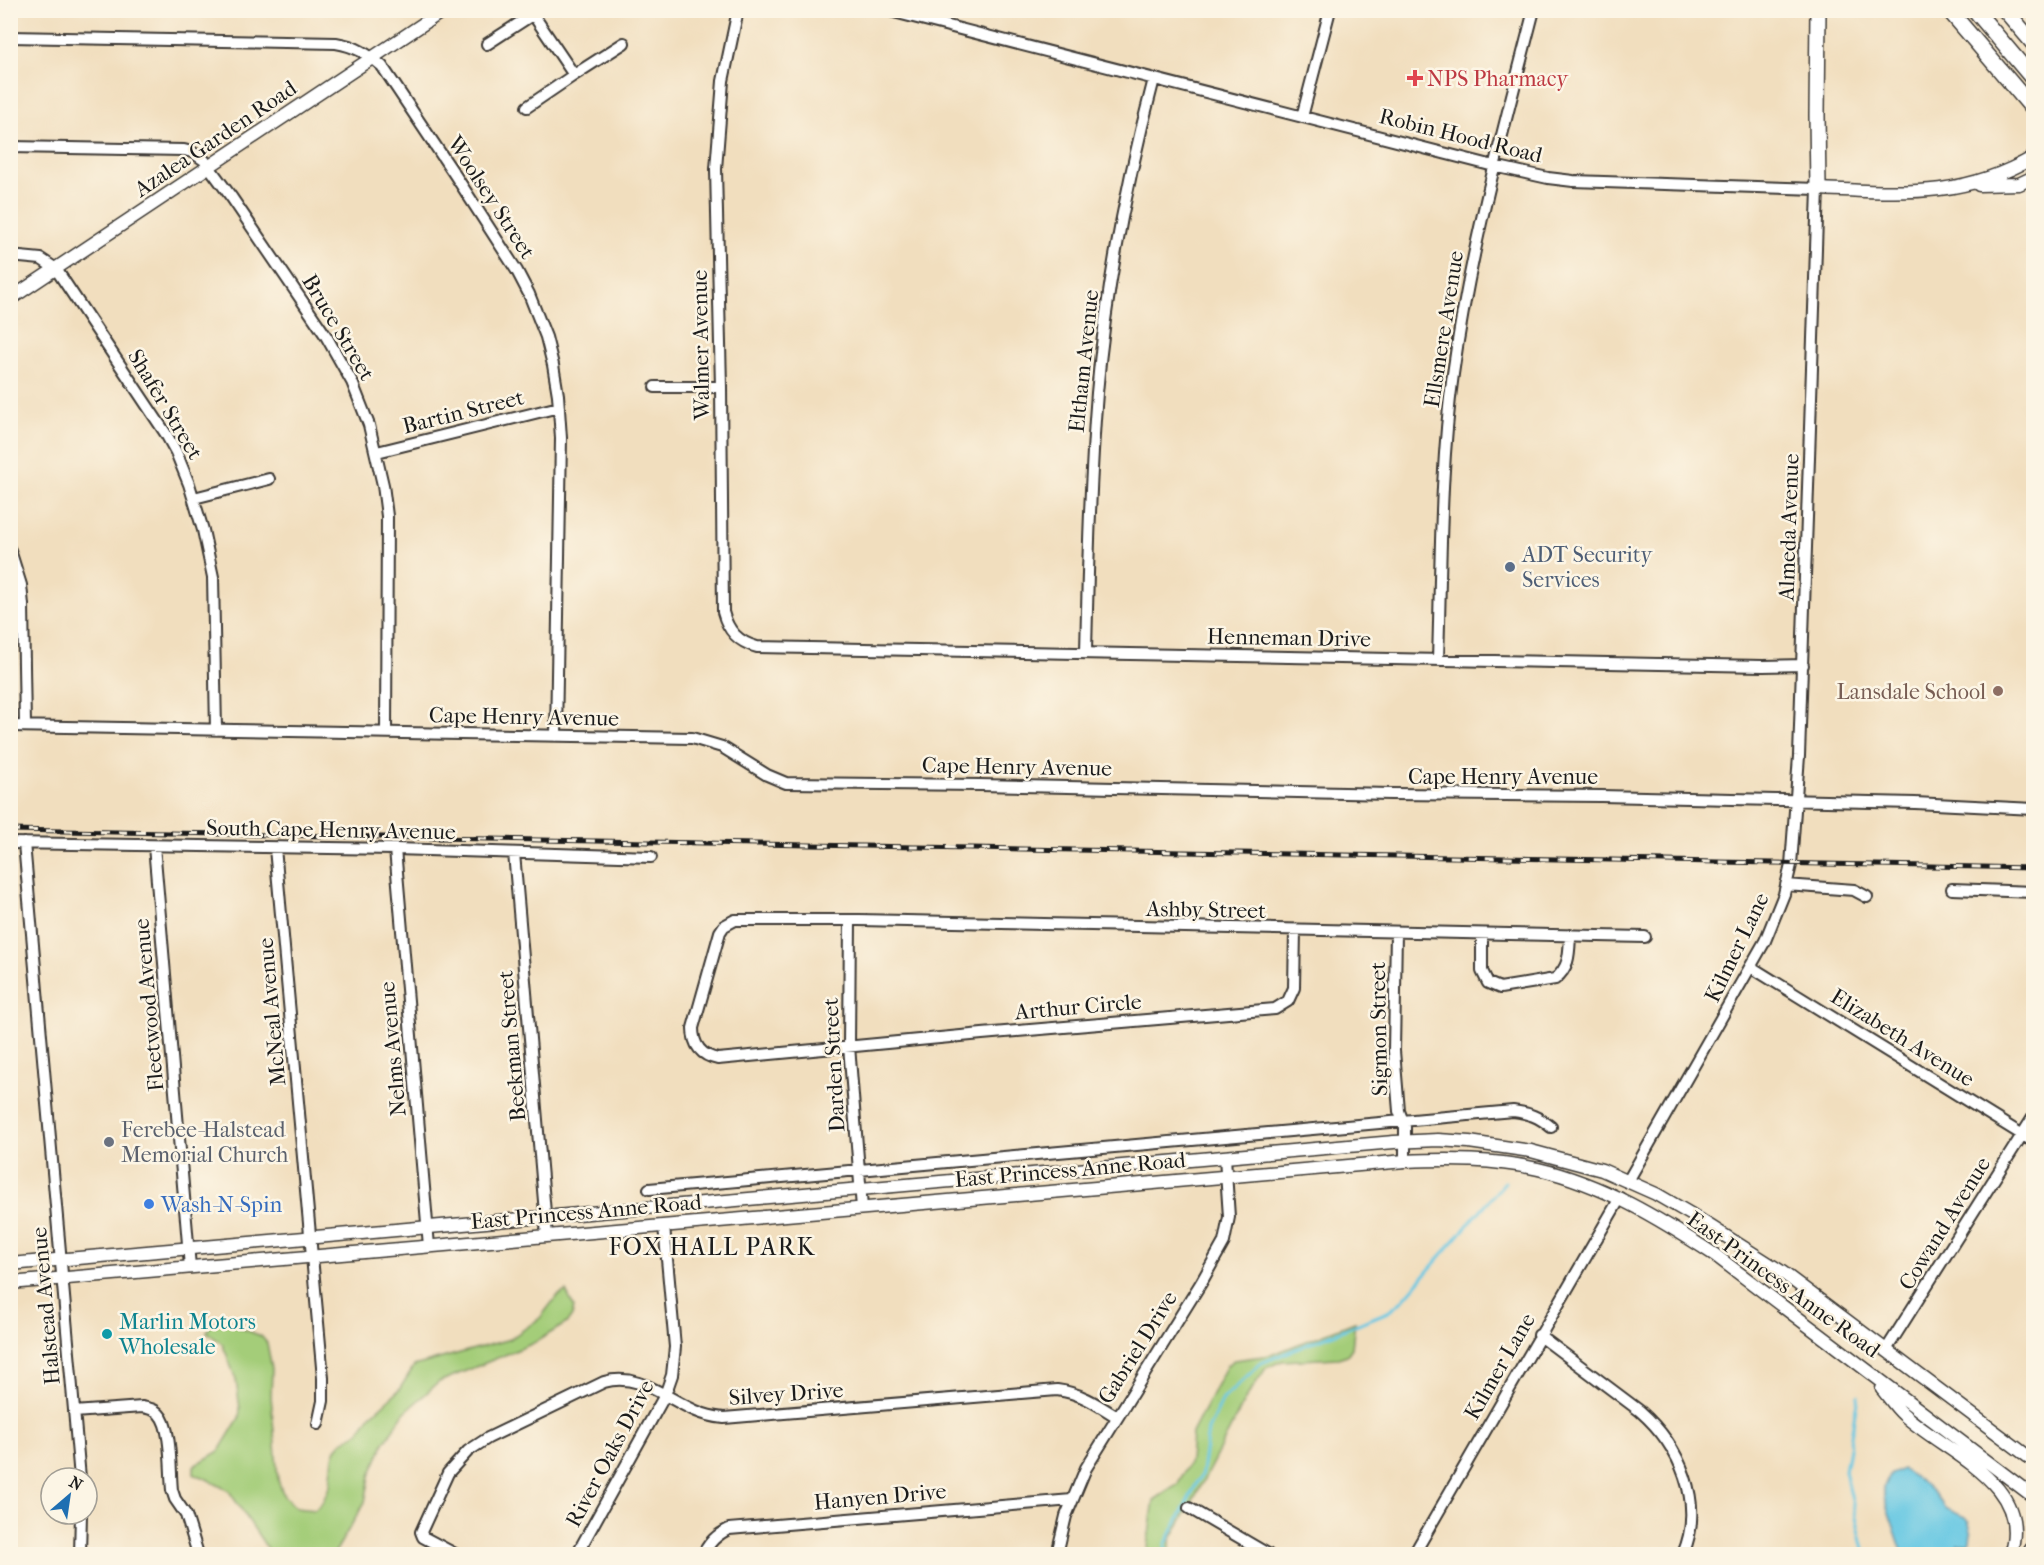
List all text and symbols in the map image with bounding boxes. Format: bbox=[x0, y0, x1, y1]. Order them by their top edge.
place label: NPS Pharmacy bbox=[1427, 66, 1569, 92]
marker: NPS Pharmacy bbox=[1408, 71, 1422, 85]
street label: Azalea Garden Road bbox=[129, 74, 302, 203]
street label: Robin Hood Road bbox=[1376, 103, 1546, 169]
street label: Woolsey Street bbox=[441, 130, 541, 264]
street label: Ellsmere Avenue bbox=[1419, 249, 1469, 410]
street label: Walmer Avenue bbox=[687, 269, 715, 421]
street label: Bruce Street bbox=[296, 270, 380, 386]
street label: Eltham Avenue bbox=[1064, 288, 1104, 434]
street label: Shafer Street bbox=[122, 345, 208, 464]
street label: Bartin Street bbox=[400, 384, 527, 440]
street label: Almeda Avenue bbox=[1773, 453, 1805, 602]
place label: ADT Security Services bbox=[1521, 542, 1654, 593]
marker: ADT Security Services bbox=[1503, 560, 1517, 574]
street label: Henneman Drive bbox=[1207, 624, 1371, 652]
place label: Lansdale School bbox=[1836, 679, 1986, 705]
marker: Lansdale School bbox=[1991, 684, 2005, 698]
street label: Cape Henry Avenue bbox=[429, 702, 619, 732]
street label: Cape Henry Avenue bbox=[922, 752, 1112, 782]
street label: Cape Henry Avenue bbox=[1408, 764, 1598, 790]
street label: South Cape Henry Avenue bbox=[206, 815, 456, 845]
street label: Kilmer Lane bbox=[1699, 888, 1775, 1007]
street label: Ashby Street bbox=[1145, 896, 1266, 924]
street label: Fleetwood Avenue bbox=[128, 917, 170, 1092]
street label: McNeal Avenue bbox=[253, 937, 291, 1087]
street label: Sigmon Street bbox=[1365, 961, 1393, 1096]
street label: Beekman Street bbox=[492, 969, 532, 1122]
street label: Nelms Avenue bbox=[374, 980, 412, 1117]
street label: Elizabeth Avenue bbox=[1826, 983, 1979, 1092]
street label: Arthur Circle bbox=[1013, 989, 1143, 1026]
street label: Darden Street bbox=[817, 997, 850, 1133]
place label: Ferebee-Halstead Memorial Church bbox=[121, 1117, 289, 1168]
marker: Ferebee-Halstead Memorial Church bbox=[102, 1135, 116, 1149]
street label: East Princess Anne Road bbox=[953, 1147, 1188, 1193]
street label: Cowand Avenue bbox=[1893, 1152, 1996, 1295]
street label: East Princess Anne Road bbox=[469, 1189, 704, 1235]
place label: Wash-N-Spin bbox=[160, 1192, 282, 1218]
marker: Wash-N-Spin bbox=[142, 1197, 156, 1211]
street label: East Princess Anne Road bbox=[1682, 1206, 1886, 1364]
street label: Halstead Avenue bbox=[26, 1226, 66, 1386]
district label: FOX HALL PARK bbox=[608, 1233, 816, 1261]
street label: Gabriel Drive bbox=[1093, 1286, 1183, 1409]
street label: Kilmer Lane bbox=[1459, 1308, 1541, 1424]
place label: Marlin Motors Wholesale bbox=[118, 1309, 256, 1360]
marker: Marlin Motors Wholesale bbox=[100, 1327, 114, 1341]
street label: River Oaks Drive bbox=[560, 1375, 660, 1532]
street label: Silvey Drive bbox=[728, 1377, 844, 1411]
north arrow bbox=[39, 1466, 99, 1526]
text: N bbox=[66, 1472, 87, 1495]
street label: Hanyen Drive bbox=[813, 1478, 948, 1516]

